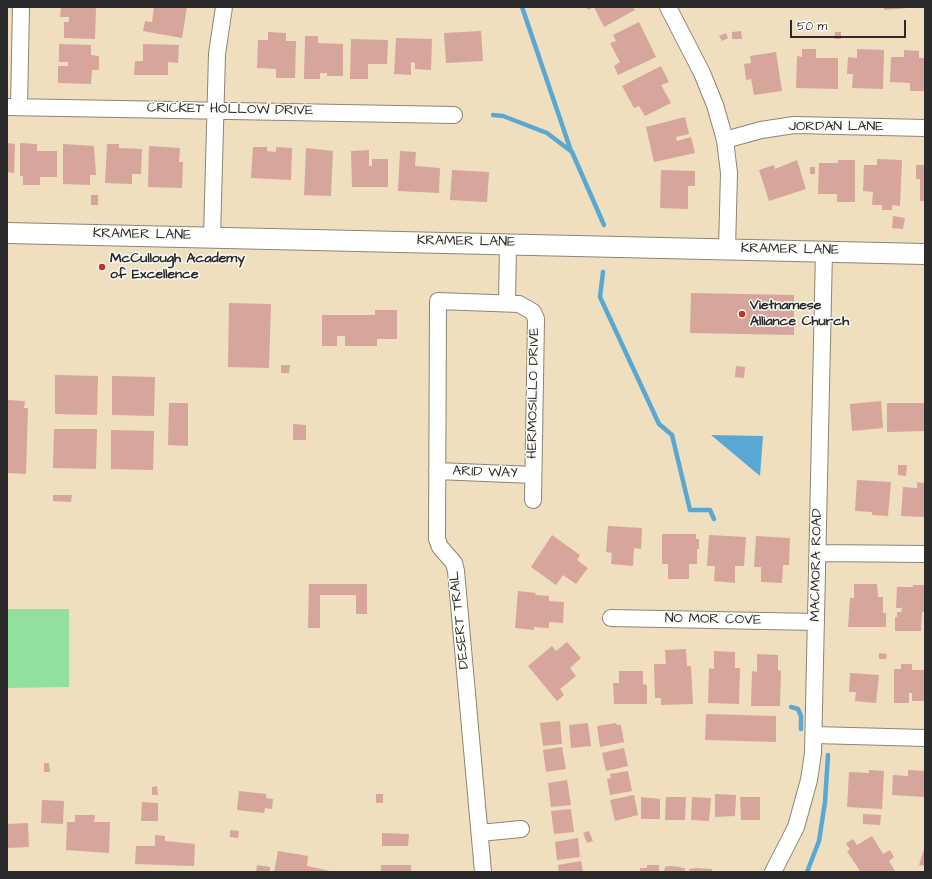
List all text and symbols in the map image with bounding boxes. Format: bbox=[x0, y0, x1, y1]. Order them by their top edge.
scale bar bbox=[792, 12, 908, 38]
text: 50 m bbox=[797, 18, 827, 35]
street label: CRICKET HOLLOW DRIVE bbox=[147, 100, 313, 120]
street label: JORDAN LANE bbox=[789, 119, 883, 135]
street label: KRAMER LANE bbox=[93, 226, 191, 244]
street label: KRAMER LANE bbox=[417, 233, 515, 251]
street label: KRAMER LANE bbox=[741, 241, 839, 259]
place label: McCullough Academy of Excellence bbox=[110, 251, 245, 284]
marker: McCullough Academy of Excellence bbox=[97, 262, 107, 272]
place label: Vietnamese Alliance Church bbox=[750, 298, 849, 330]
marker: Vietnamese Alliance Church bbox=[737, 309, 747, 319]
street label: HERMOSILLO DRIVE bbox=[524, 327, 544, 459]
street label: ARID WAY bbox=[452, 463, 518, 483]
street label: MACMORA ROAD bbox=[808, 508, 826, 622]
street label: DESERT TRAIL bbox=[447, 570, 473, 670]
street label: NO MOR COVE bbox=[665, 611, 761, 629]

